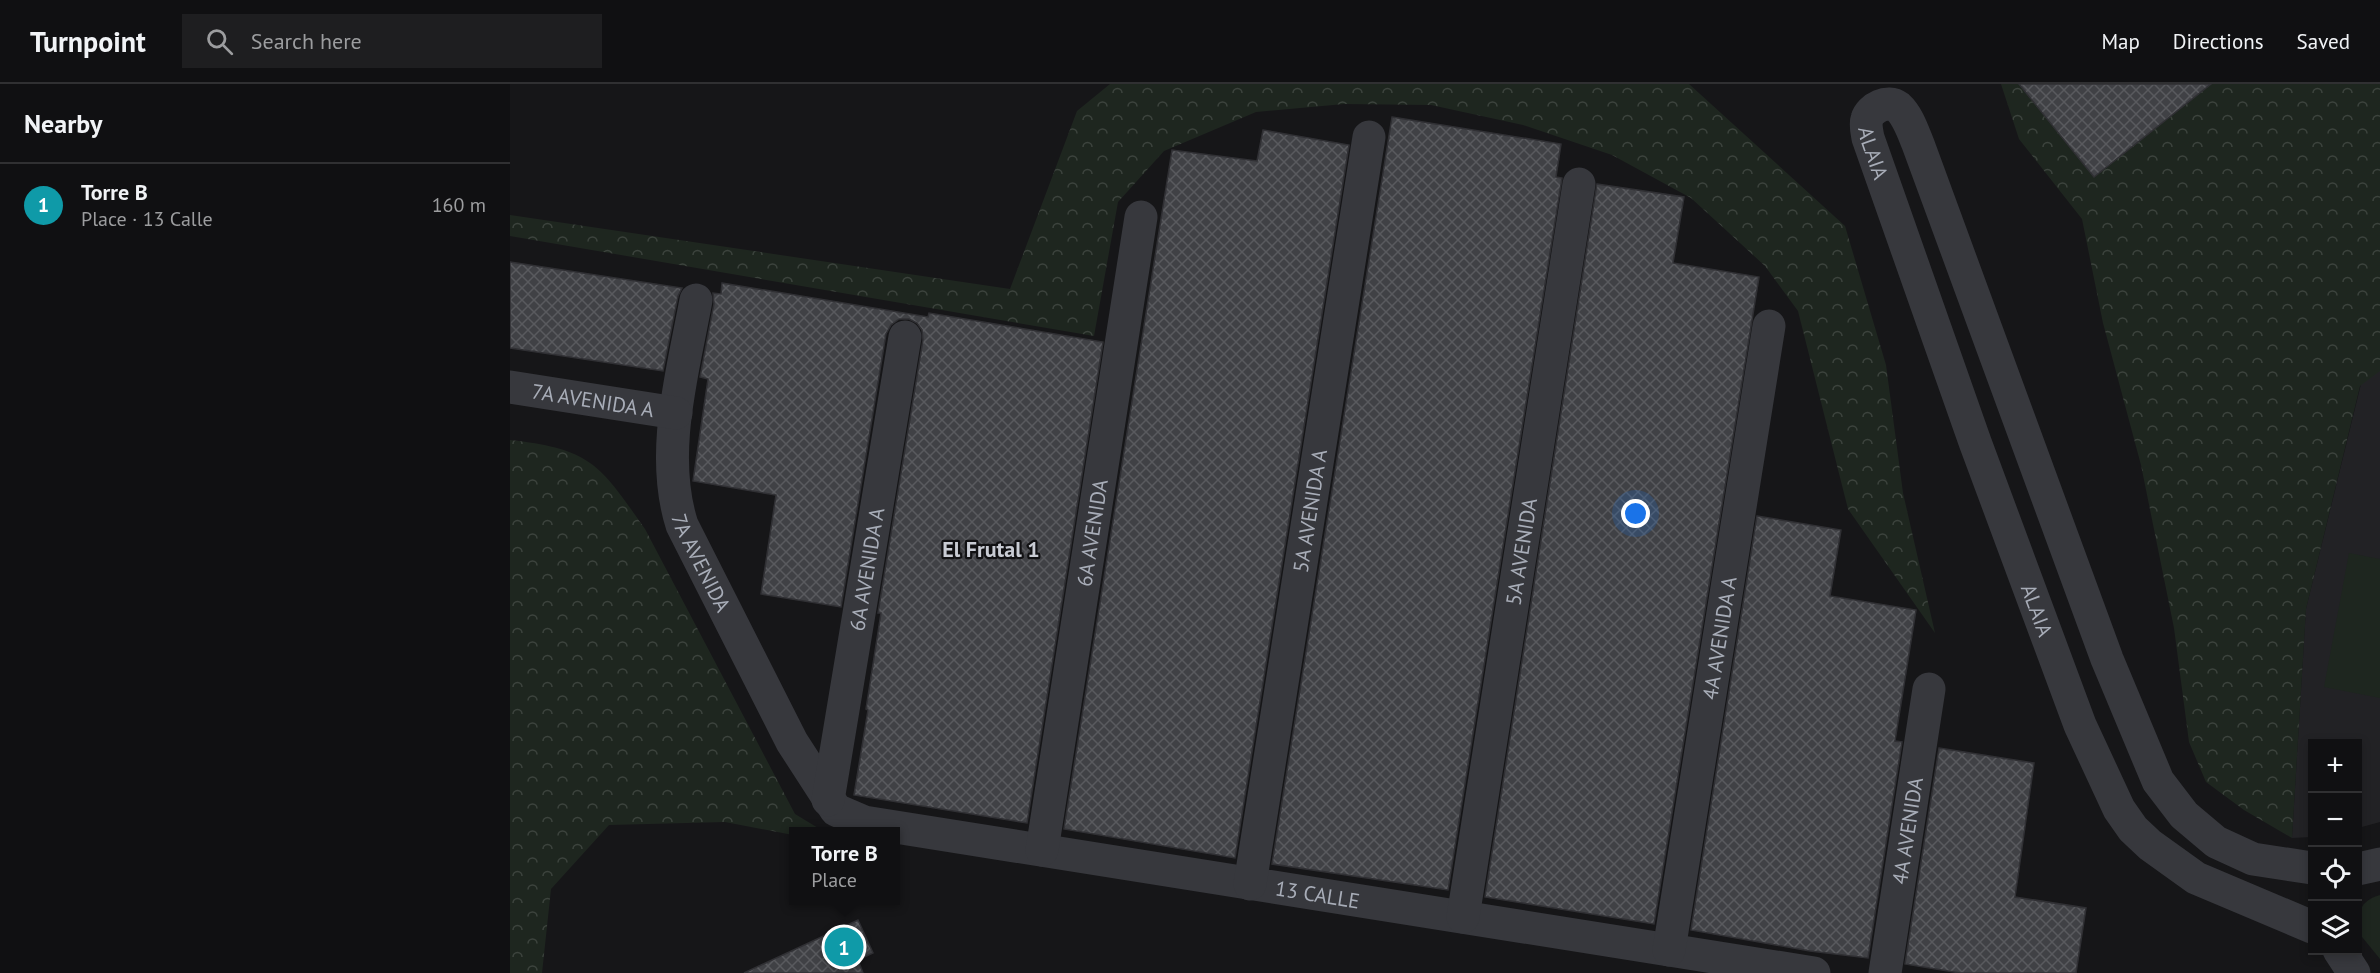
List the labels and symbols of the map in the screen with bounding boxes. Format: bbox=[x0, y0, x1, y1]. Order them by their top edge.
street label: ALAIA bbox=[1853, 124, 1895, 183]
street label: 7A AVENIDA A bbox=[530, 377, 657, 423]
street label: 5A AVENIDA A bbox=[1286, 446, 1333, 574]
street label: 6A AVENIDA bbox=[1070, 477, 1113, 588]
street label: 5A AVENIDA bbox=[1499, 495, 1543, 607]
your location bbox=[1621, 499, 1650, 528]
street label: 6A AVENIDA A bbox=[843, 505, 890, 633]
street label: 7A AVENIDA bbox=[666, 510, 738, 617]
district label: El Frutal 1 bbox=[942, 535, 1040, 563]
street label: 4A AVENIDA A bbox=[1696, 574, 1742, 702]
street label: ALAIA bbox=[2015, 580, 2060, 641]
street label: 4A AVENIDA bbox=[1885, 774, 1929, 886]
street label: 13 CALLE bbox=[1273, 874, 1362, 914]
pin: 1 bbox=[824, 924, 864, 970]

